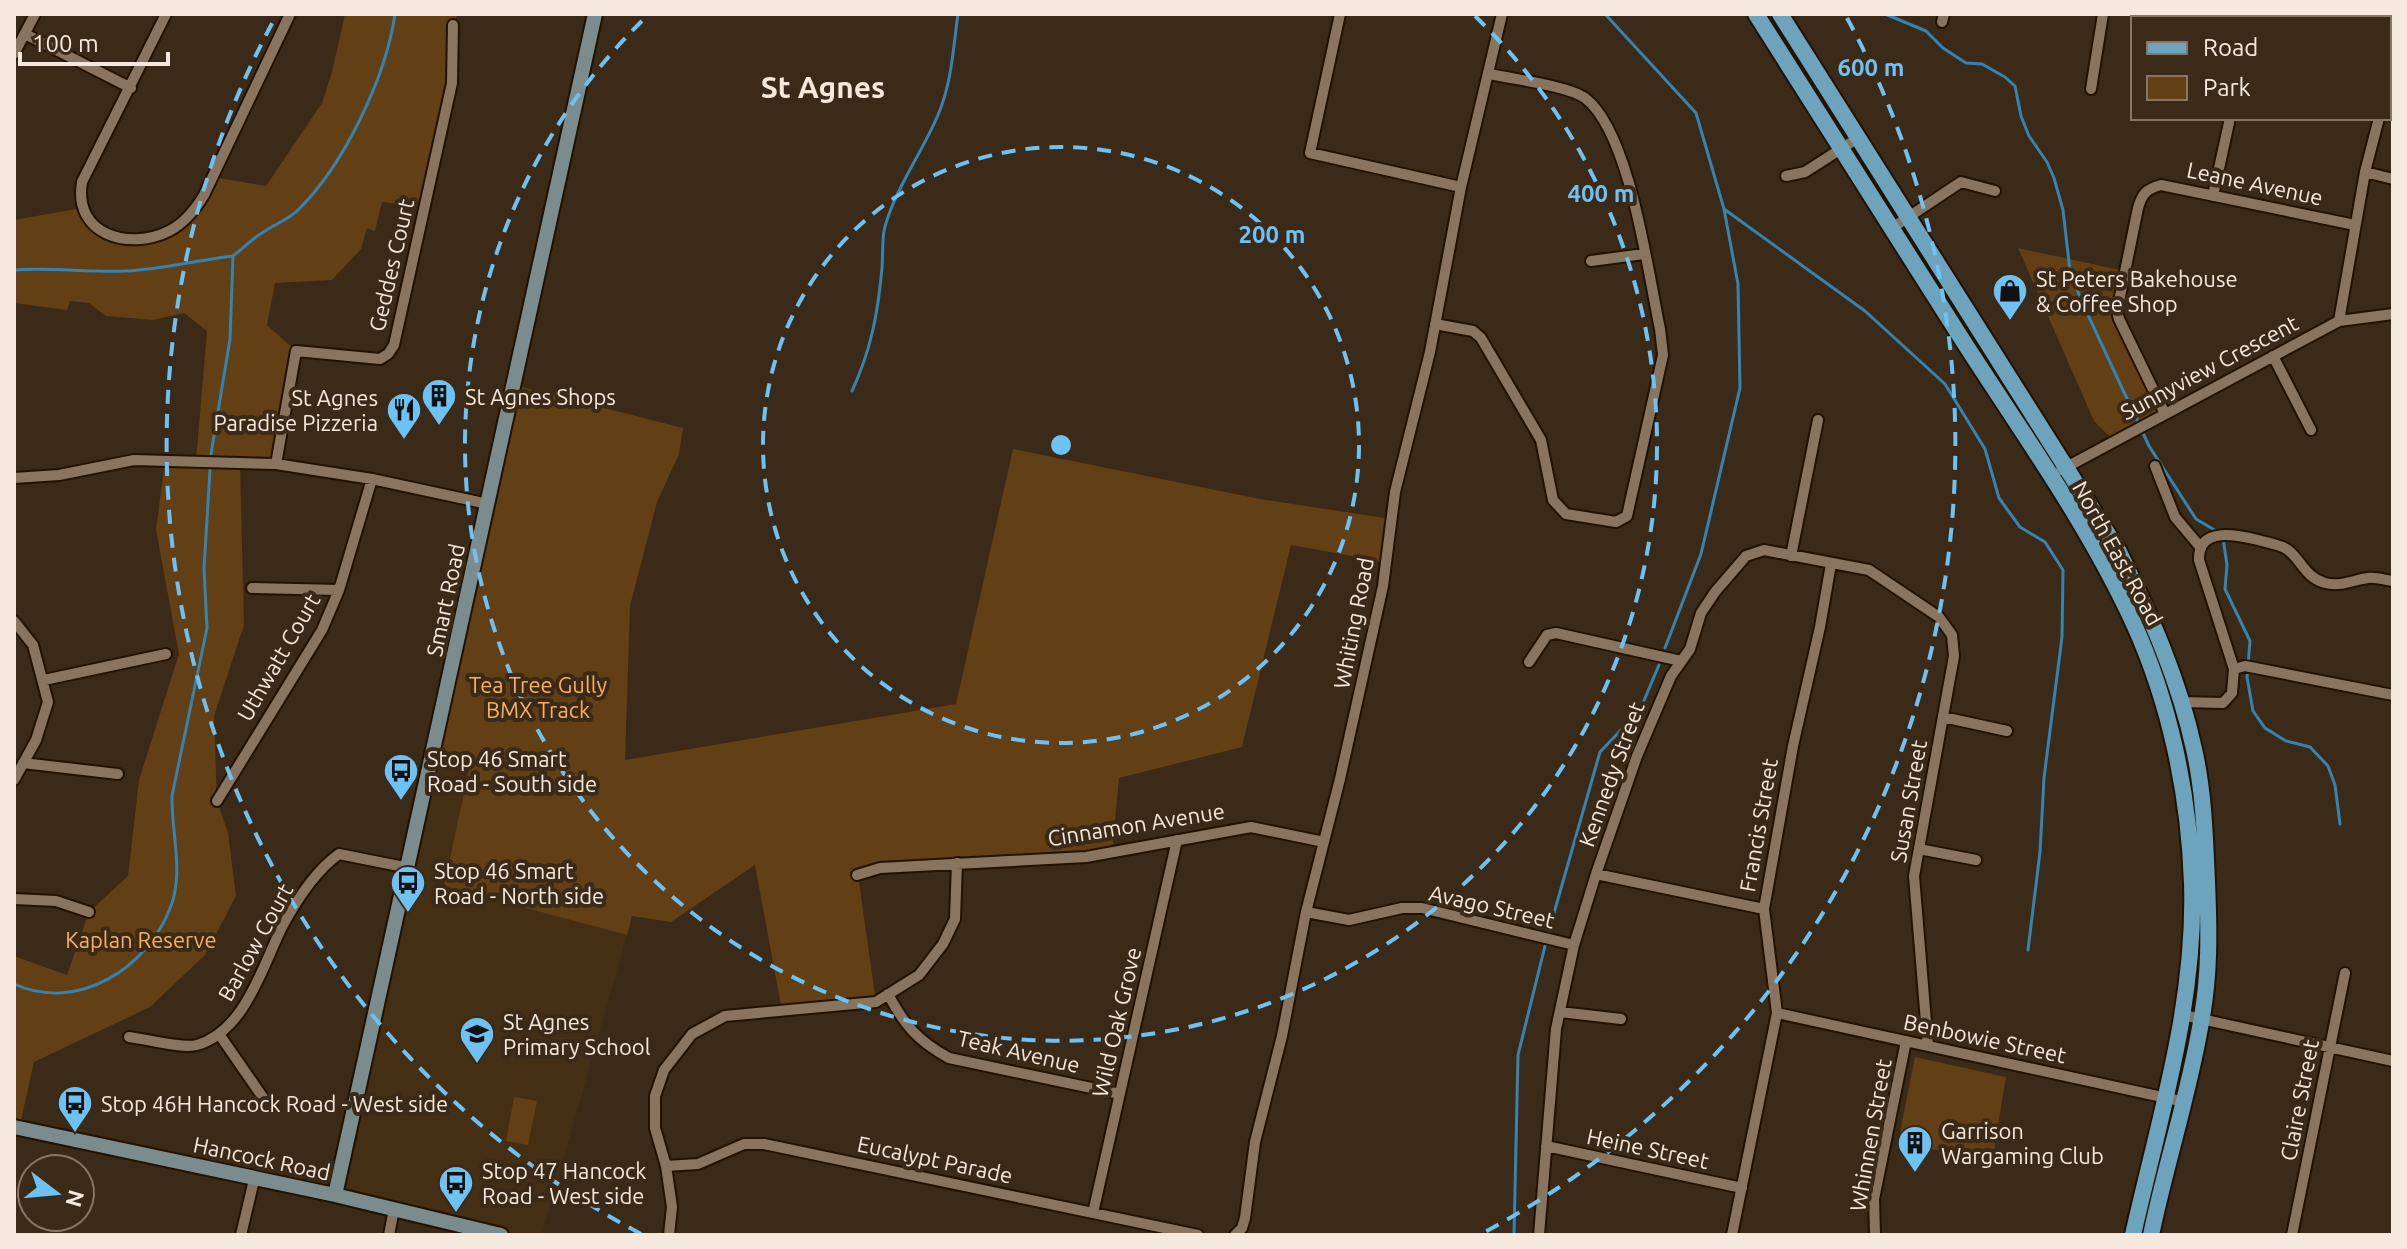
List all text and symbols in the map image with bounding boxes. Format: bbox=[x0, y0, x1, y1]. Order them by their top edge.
scale bar bbox=[20, 16, 168, 66]
legend bbox=[2131, 16, 2391, 120]
text: 100 m bbox=[32, 30, 99, 57]
text: Road bbox=[2203, 34, 2258, 61]
text: 600 m bbox=[1838, 54, 1904, 81]
district label: St Agnes bbox=[761, 70, 885, 104]
text: Park bbox=[2203, 74, 2251, 101]
street label: Leane Avenue bbox=[2185, 156, 2325, 210]
text: 400 m bbox=[1568, 180, 1634, 207]
street label: Geddes Court bbox=[364, 196, 418, 334]
text: 200 m bbox=[1239, 221, 1305, 248]
place label: St Peters Bakehouse & Coffee Shop bbox=[2036, 266, 2238, 316]
shop icon: St Peters Bakehouse & Coffee Shop bbox=[1991, 272, 2029, 322]
street label: Sunnyview Crescent bbox=[2116, 309, 2302, 424]
building icon: St Agnes Shops bbox=[420, 377, 458, 427]
place label: St Agnes Shops bbox=[465, 384, 616, 409]
place label: St Agnes Paradise Pizzeria bbox=[213, 385, 378, 435]
restaurant icon: St Agnes Paradise Pizzeria bbox=[385, 391, 423, 441]
centre of rings bbox=[1047, 431, 1075, 459]
street label: North East Road bbox=[2068, 477, 2168, 629]
street label: Smart Road bbox=[421, 541, 469, 659]
street label: Whiting Road bbox=[1328, 555, 1378, 691]
street label: Uthwatt Court bbox=[231, 589, 325, 725]
park label: Tea Tree Gully BMX Track bbox=[469, 672, 607, 722]
street label: Kennedy Street bbox=[1573, 698, 1649, 850]
street label: Susan Street bbox=[1885, 737, 1931, 864]
place label: Stop 46 Smart Road - South side bbox=[427, 746, 597, 796]
bus stop icon: Stop 46 Smart Road - South side bbox=[382, 752, 420, 802]
street label: Francis Street bbox=[1734, 756, 1782, 894]
street label: Cinnamon Avenue bbox=[1046, 798, 1226, 850]
place label: Stop 46 Smart Road - North side bbox=[434, 858, 604, 908]
bus stop icon: Stop 46 Smart Road - North side bbox=[389, 864, 427, 914]
street label: Barlow Court bbox=[213, 879, 298, 1005]
street label: Avago Street bbox=[1427, 879, 1558, 933]
park label: Kaplan Reserve bbox=[65, 927, 217, 952]
street label: Wild Oak Grove bbox=[1087, 945, 1145, 1099]
place label: St Agnes Primary School bbox=[503, 1009, 651, 1059]
street label: Benbowie Street bbox=[1901, 1009, 2069, 1067]
school or university icon: St Agnes Primary School bbox=[458, 1015, 496, 1065]
street label: Teak Avenue bbox=[955, 1025, 1083, 1077]
street label: Claire Street bbox=[2275, 1037, 2323, 1163]
street label: Whinnen Street bbox=[1844, 1056, 1896, 1213]
bus stop icon: Stop 46H Hancock Road - West side bbox=[56, 1084, 94, 1134]
place label: Stop 46H Hancock Road - West side bbox=[101, 1091, 448, 1116]
place label: Garrison Wargaming Club bbox=[1941, 1118, 2104, 1168]
street label: Heine Street bbox=[1585, 1123, 1712, 1173]
building icon: Garrison Wargaming Club bbox=[1896, 1124, 1934, 1174]
street label: Eucalypt Parade bbox=[855, 1130, 1015, 1188]
street label: Hancock Road bbox=[191, 1131, 333, 1185]
north arrow bbox=[16, 1153, 96, 1233]
place label: Stop 47 Hancock Road - West side bbox=[482, 1158, 646, 1208]
bus stop icon: Stop 47 Hancock Road - West side bbox=[437, 1164, 475, 1214]
text: N bbox=[61, 1187, 90, 1210]

